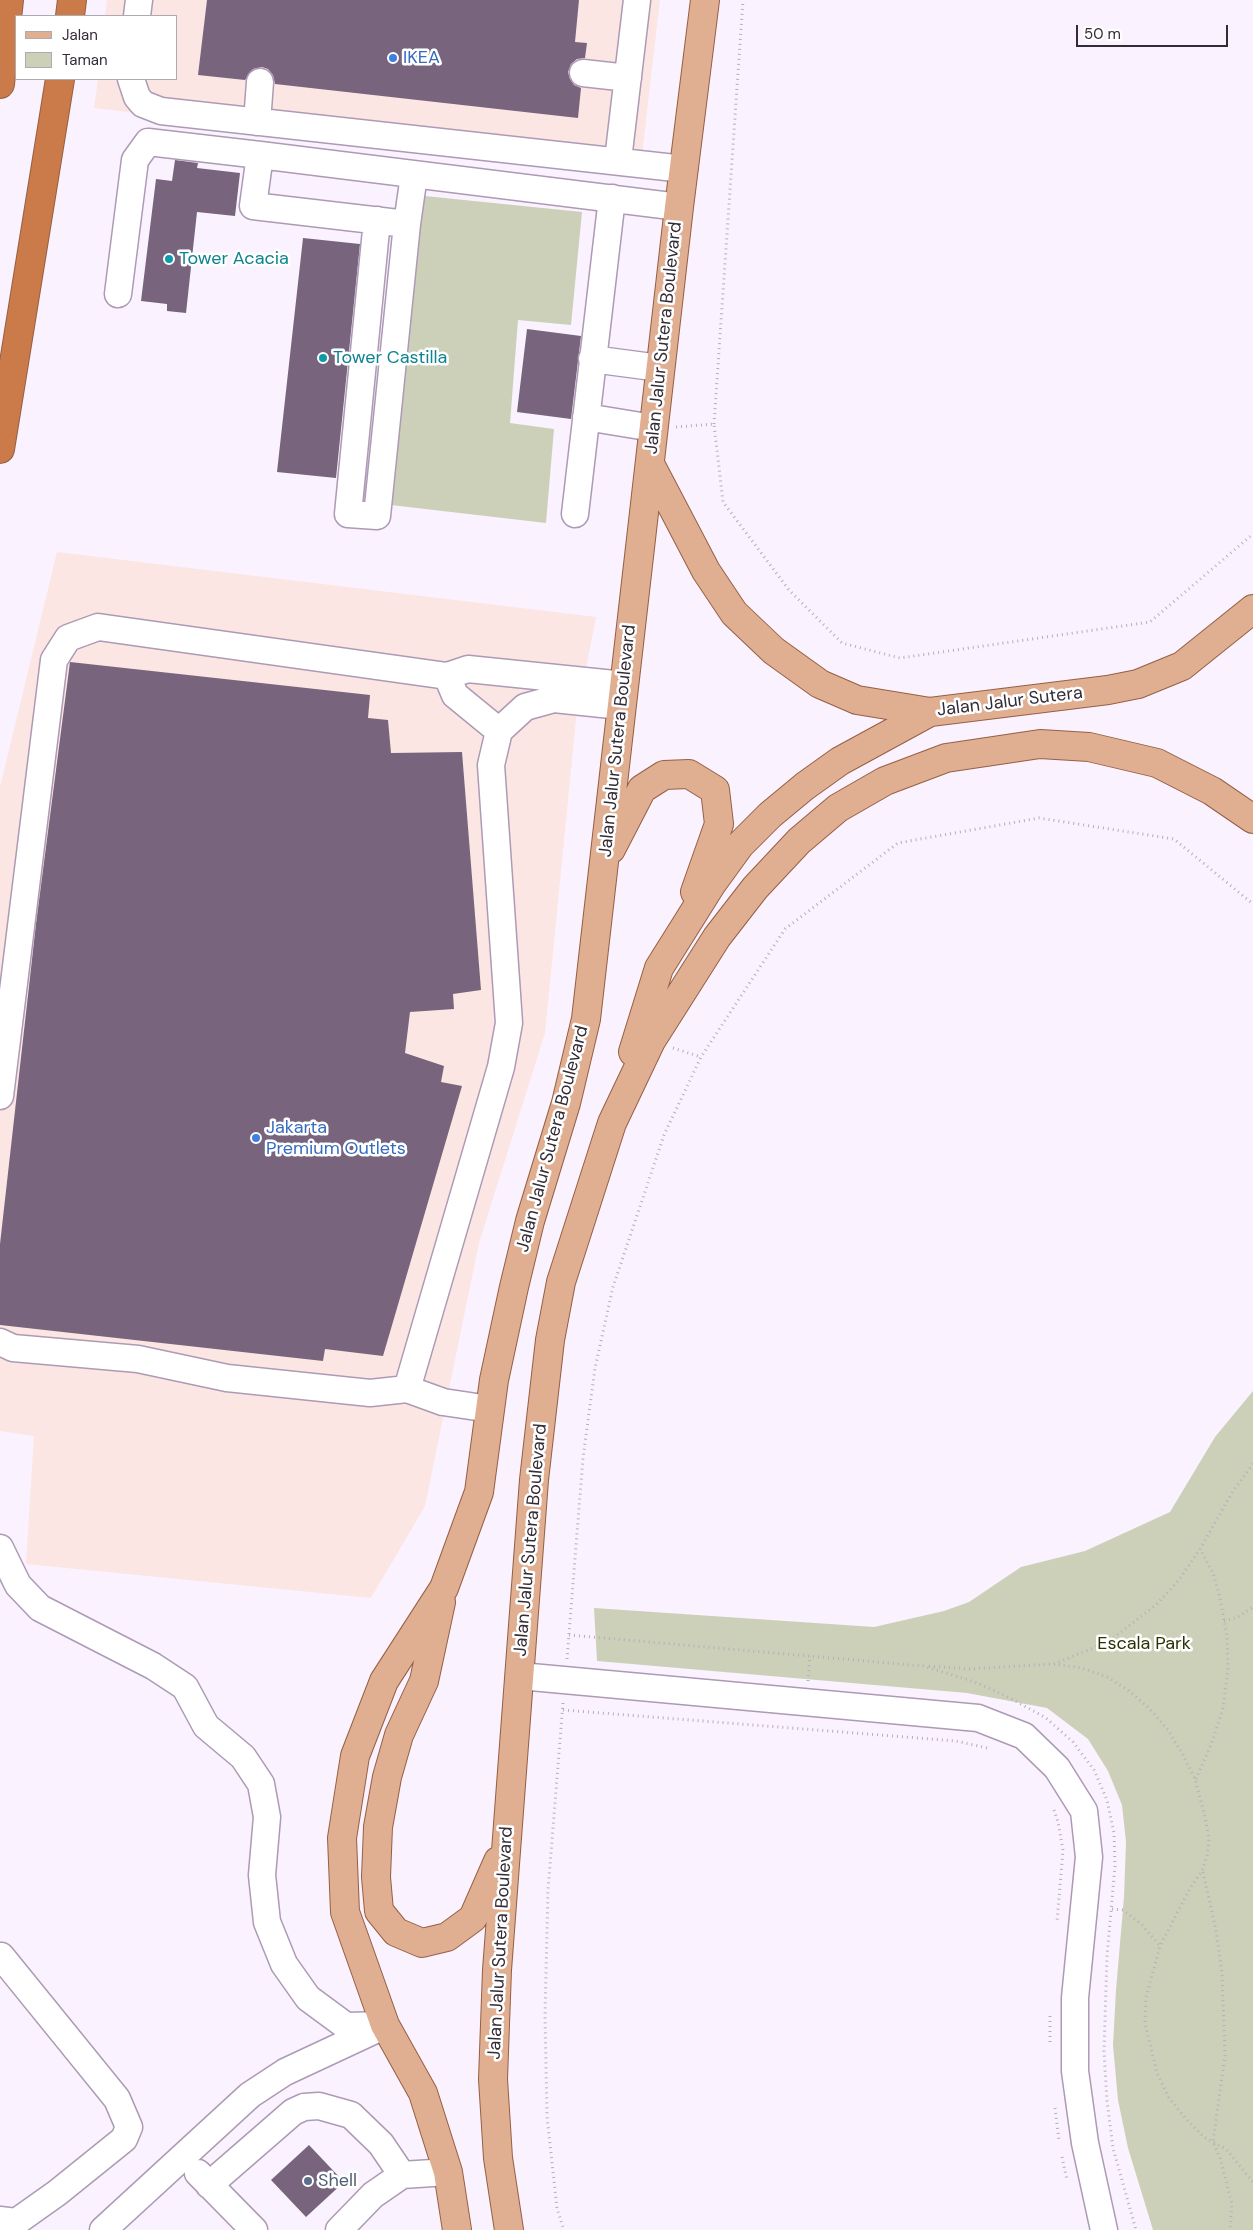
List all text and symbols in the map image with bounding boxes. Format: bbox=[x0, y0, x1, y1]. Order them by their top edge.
legend bbox=[15, 15, 178, 80]
scale bar bbox=[1078, 15, 1230, 47]
text: 50 m bbox=[1084, 24, 1121, 44]
text: Jalan bbox=[62, 25, 98, 45]
place label: IKEA bbox=[403, 47, 440, 69]
text: Taman bbox=[62, 50, 108, 70]
marker: IKEA bbox=[387, 52, 399, 64]
street label: Jalan Jalur Sutera Boulevard bbox=[641, 221, 687, 455]
place label: Tower Acacia bbox=[179, 248, 289, 270]
marker: Tower Acacia bbox=[163, 253, 175, 265]
place label: Tower Castilla bbox=[333, 347, 447, 369]
marker: Tower Castilla bbox=[317, 352, 329, 364]
street label: Jalan Jalur Sutera Boulevard bbox=[595, 624, 641, 858]
street label: Jalan Jalur Sutera bbox=[936, 682, 1084, 722]
street label: Jalan Jalur Sutera Boulevard bbox=[512, 1023, 594, 1255]
place label: Jakarta Premium Outlets bbox=[266, 1117, 406, 1160]
marker: Jakarta Premium Outlets bbox=[250, 1132, 262, 1144]
street label: Jalan Jalur Sutera Boulevard bbox=[510, 1423, 552, 1657]
park label: Escala Park bbox=[1097, 1633, 1191, 1655]
street label: Jalan Jalur Sutera Boulevard bbox=[484, 1826, 518, 2060]
place label: Shell bbox=[318, 2170, 357, 2192]
marker: Shell bbox=[302, 2175, 314, 2187]

